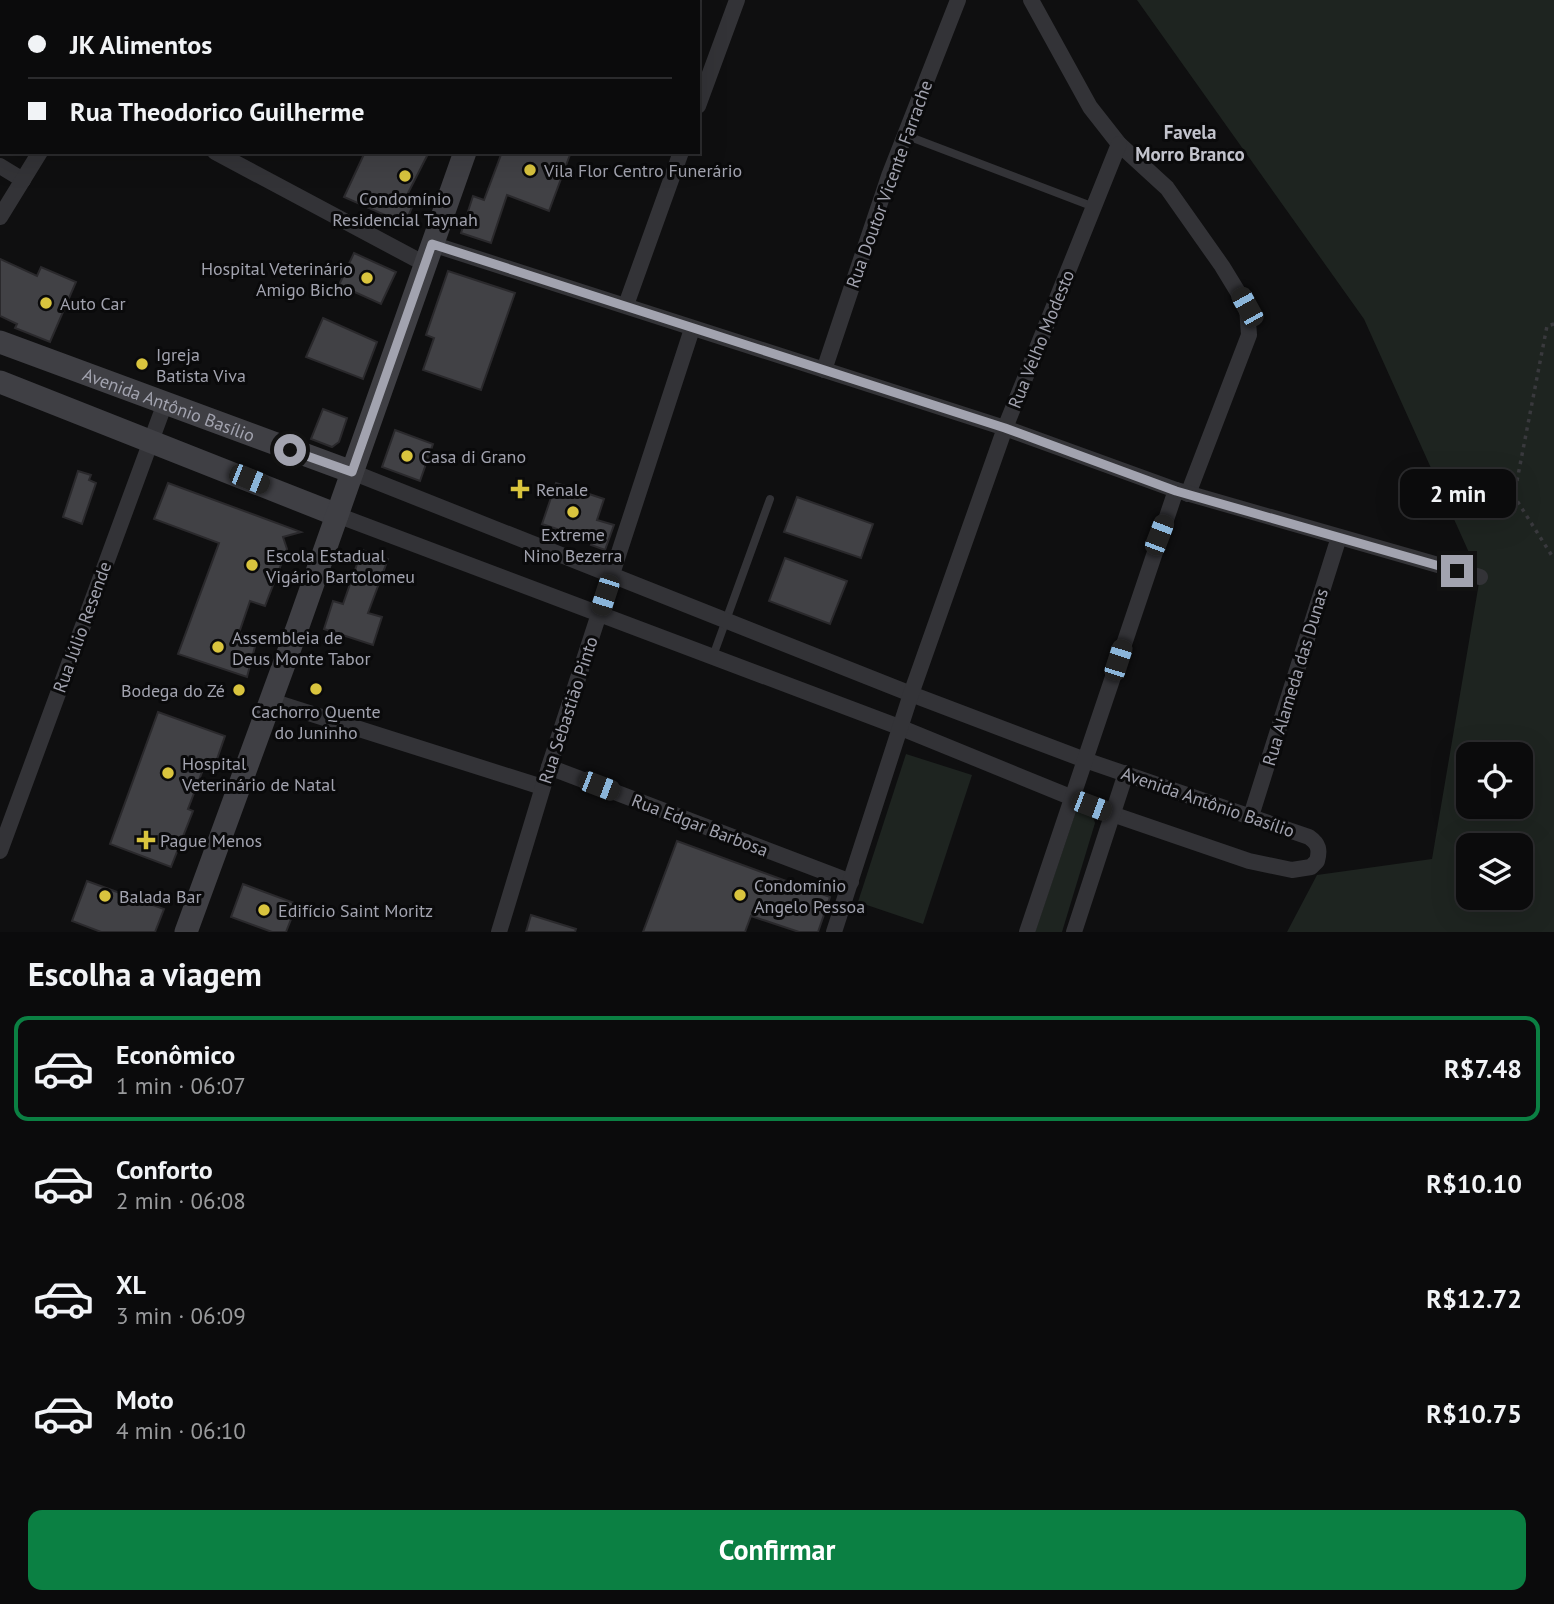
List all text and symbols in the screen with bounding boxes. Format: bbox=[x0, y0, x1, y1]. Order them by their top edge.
text: JK Alimentos bbox=[70, 28, 212, 61]
street label: Rua Doutor Vicente Farrache bbox=[841, 77, 937, 291]
text: Rua Theodorico Guilherme bbox=[70, 95, 364, 128]
district label: Favela Morro Branco bbox=[1135, 120, 1245, 166]
place label: Vila Flor Centro Funerário bbox=[543, 159, 742, 182]
marker: Vila Flor Centro Funerário bbox=[522, 162, 538, 178]
marker: Condomínio Residencial Taynah bbox=[397, 168, 413, 184]
place label: Condomínio Residencial Taynah bbox=[332, 187, 478, 231]
place label: Hospital Veterinário Amigo Bicho bbox=[201, 257, 353, 301]
street label: Rua Velho Modesto bbox=[1003, 266, 1079, 412]
marker: Hospital Veterinário Amigo Bicho bbox=[359, 270, 375, 286]
car bbox=[1228, 284, 1267, 330]
place label: Auto Car bbox=[60, 292, 126, 315]
marker: Auto Car bbox=[38, 295, 54, 311]
place label: Igreja Batista Viva bbox=[156, 343, 246, 387]
marker: Igreja Batista Viva bbox=[134, 356, 150, 372]
street label: Avenida Antônio Basílio bbox=[80, 362, 258, 447]
route start bbox=[274, 434, 306, 466]
place label: Casa di Grano bbox=[421, 445, 526, 468]
marker: Casa di Grano bbox=[399, 448, 415, 464]
car bbox=[226, 461, 273, 497]
callout: 2 min bbox=[1399, 470, 1515, 518]
place label: Renale bbox=[536, 478, 588, 501]
marker: Renale bbox=[510, 479, 530, 499]
text: 2 min bbox=[1430, 479, 1486, 508]
marker: Extreme Nino Bezerra bbox=[565, 504, 581, 520]
car bbox=[1142, 512, 1177, 558]
place label: Extreme Nino Bezerra bbox=[524, 523, 622, 567]
place label: Escola Estadual Vigário Bartolomeu bbox=[265, 544, 415, 588]
route end bbox=[1441, 555, 1473, 587]
marker: Escola Estadual Vigário Bartolomeu bbox=[244, 557, 260, 573]
street label: Rua Júlio Resende bbox=[48, 558, 116, 696]
car bbox=[589, 572, 622, 618]
street label: Rua Alameda das Dunas bbox=[1257, 586, 1333, 768]
place label: Assembleia de Deus Monte Tabor bbox=[232, 626, 371, 670]
street label: Rua Sebastião Pinto bbox=[533, 633, 603, 787]
car bbox=[1102, 637, 1135, 683]
marker: Assembleia de Deus Monte Tabor bbox=[210, 639, 226, 655]
place label: Bodega do Zé bbox=[121, 679, 225, 702]
marker: Cachorro Quente do Juninho bbox=[308, 681, 324, 697]
marker: Bodega do Zé bbox=[231, 682, 247, 698]
place label: Cachorro Quente do Juninho bbox=[251, 700, 381, 744]
map controls bbox=[1456, 742, 1533, 910]
button: locate bbox=[1456, 742, 1533, 819]
place label: Hospital Veterinário de Natal bbox=[181, 752, 336, 796]
street label: Avenida Antônio Basílio bbox=[1118, 762, 1298, 842]
marker: Hospital Veterinário de Natal bbox=[160, 765, 176, 781]
car bbox=[576, 769, 623, 803]
street label: Rua Edgar Barbosa bbox=[629, 788, 771, 862]
car bbox=[1068, 789, 1115, 823]
place label: Pague Menos bbox=[160, 829, 262, 852]
marker: Pague Menos bbox=[138, 832, 154, 848]
button: layers bbox=[1456, 833, 1533, 910]
place label: Condomínio Angelo Pessoa bbox=[754, 874, 865, 918]
place label: Balada Bar bbox=[119, 885, 202, 908]
marker: Condomínio Angelo Pessoa bbox=[732, 887, 748, 903]
marker: Balada Bar bbox=[97, 888, 113, 904]
place label: Edifício Saint Moritz bbox=[278, 899, 433, 922]
marker: Edifício Saint Moritz bbox=[256, 902, 272, 918]
text: Escolha a viagem bbox=[28, 953, 262, 995]
icon: car bbox=[32, 1037, 95, 1100]
text: Econômico bbox=[116, 1038, 235, 1071]
text: R$7.48 bbox=[1444, 1052, 1522, 1085]
text: 1 min · 06:07 bbox=[116, 1071, 246, 1100]
icon: car bbox=[32, 1152, 95, 1215]
text: Conforto bbox=[116, 1153, 213, 1186]
text: R$10.10 bbox=[1426, 1167, 1522, 1200]
text: 2 min · 06:08 bbox=[116, 1186, 246, 1215]
icon: car bbox=[32, 1267, 95, 1330]
text: XL bbox=[116, 1268, 146, 1301]
text: R$12.72 bbox=[1426, 1282, 1522, 1315]
text: 3 min · 06:09 bbox=[116, 1301, 246, 1330]
icon: car bbox=[32, 1382, 95, 1445]
text: Moto bbox=[116, 1383, 174, 1416]
text: R$10.75 bbox=[1426, 1397, 1522, 1430]
text: 4 min · 06:10 bbox=[116, 1416, 246, 1445]
button: Confirmar bbox=[28, 1510, 1526, 1590]

